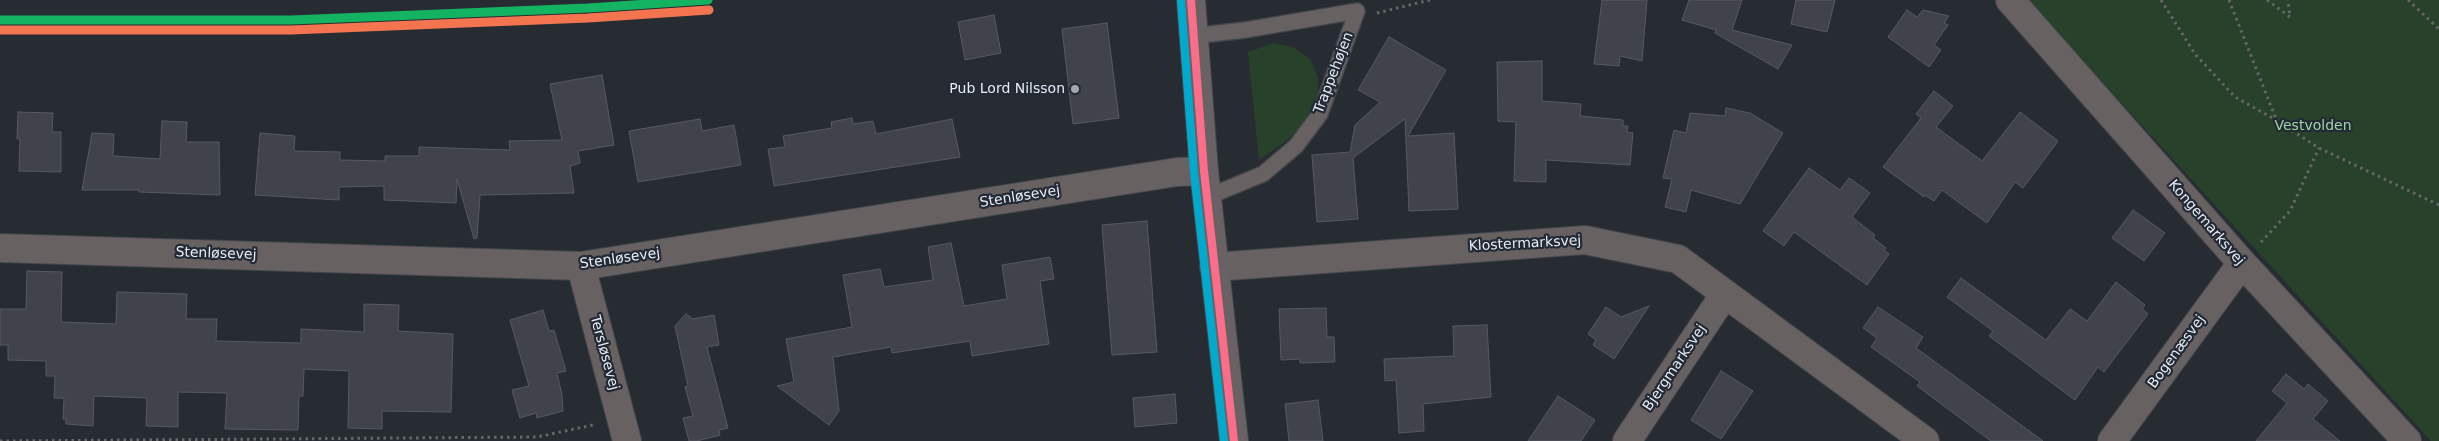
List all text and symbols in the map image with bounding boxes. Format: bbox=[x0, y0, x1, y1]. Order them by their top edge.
street label: Trappehøjen bbox=[1311, 30, 1357, 116]
place label: Pub Lord Nilsson bbox=[949, 81, 1065, 97]
marker: Pub Lord Nilsson bbox=[1069, 83, 1081, 95]
park label: Vestvolden bbox=[2274, 118, 2352, 134]
street label: Kongemarksvej bbox=[2164, 177, 2248, 269]
street label: Stenløsevej bbox=[979, 182, 1061, 212]
street label: Klostermarksvej bbox=[1468, 233, 1582, 255]
street label: Stenløsevej bbox=[175, 244, 257, 264]
street label: Stenløsevej bbox=[579, 245, 661, 273]
street label: Bogenæsvej bbox=[2145, 312, 2209, 392]
street label: Tersløsevej bbox=[586, 314, 622, 392]
street label: Bjergmarksvej bbox=[1640, 322, 1710, 414]

